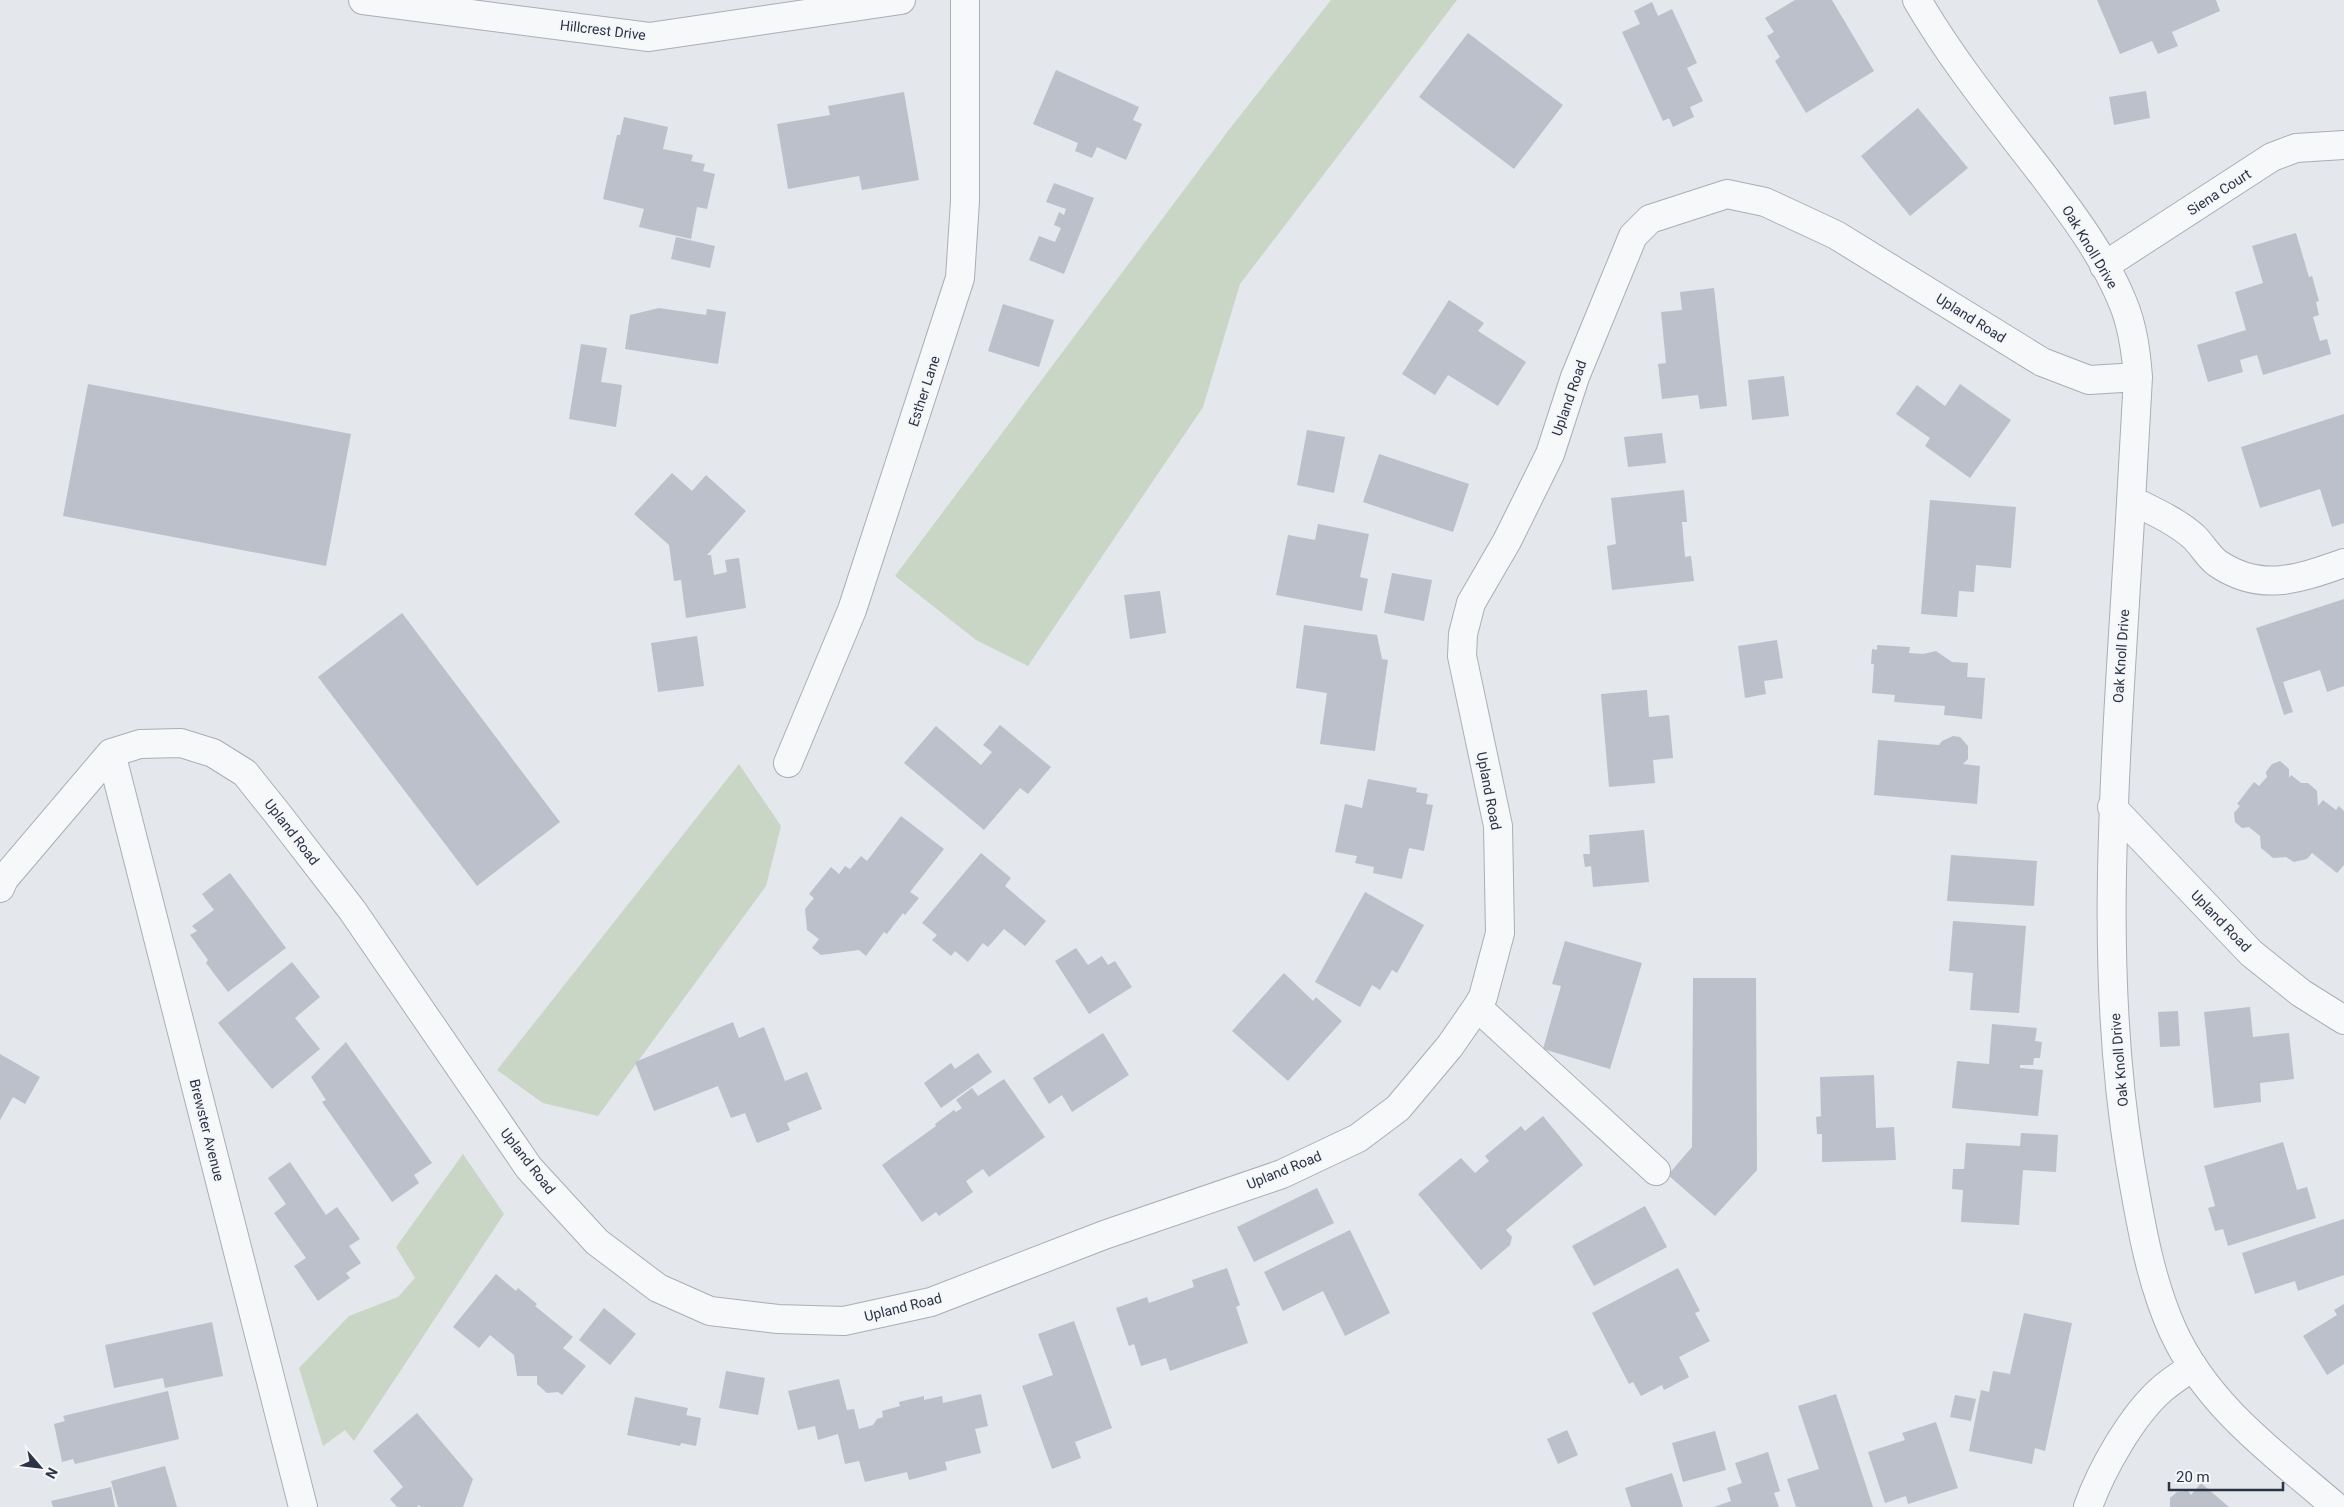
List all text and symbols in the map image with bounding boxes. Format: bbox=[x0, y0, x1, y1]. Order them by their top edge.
street label: Hillcrest Drive bbox=[559, 17, 647, 43]
street label: Siena Court bbox=[2184, 165, 2254, 218]
street label: Oak Knoll Drive bbox=[2059, 203, 2121, 291]
street label: Upland Road bbox=[1933, 290, 2009, 346]
street label: Esther Lane bbox=[905, 354, 943, 428]
street label: Upland Road bbox=[1549, 358, 1589, 438]
street label: Oak Knoll Drive bbox=[2110, 609, 2132, 703]
street label: Upland Road bbox=[1474, 751, 1504, 831]
street label: Upland Road bbox=[261, 796, 323, 868]
street label: Upland Road bbox=[2188, 887, 2254, 955]
street label: Oak Knoll Drive bbox=[2107, 1013, 2131, 1107]
street label: Brewster Avenue bbox=[187, 1077, 227, 1183]
street label: Upland Road bbox=[497, 1125, 559, 1197]
street label: Upland Road bbox=[1244, 1148, 1324, 1192]
street label: Upland Road bbox=[863, 1290, 943, 1324]
north arrow bbox=[15, 1442, 65, 1492]
scale bar bbox=[2169, 1460, 2283, 1492]
text: N bbox=[42, 1465, 61, 1481]
text: 20 m bbox=[2176, 1468, 2210, 1486]

